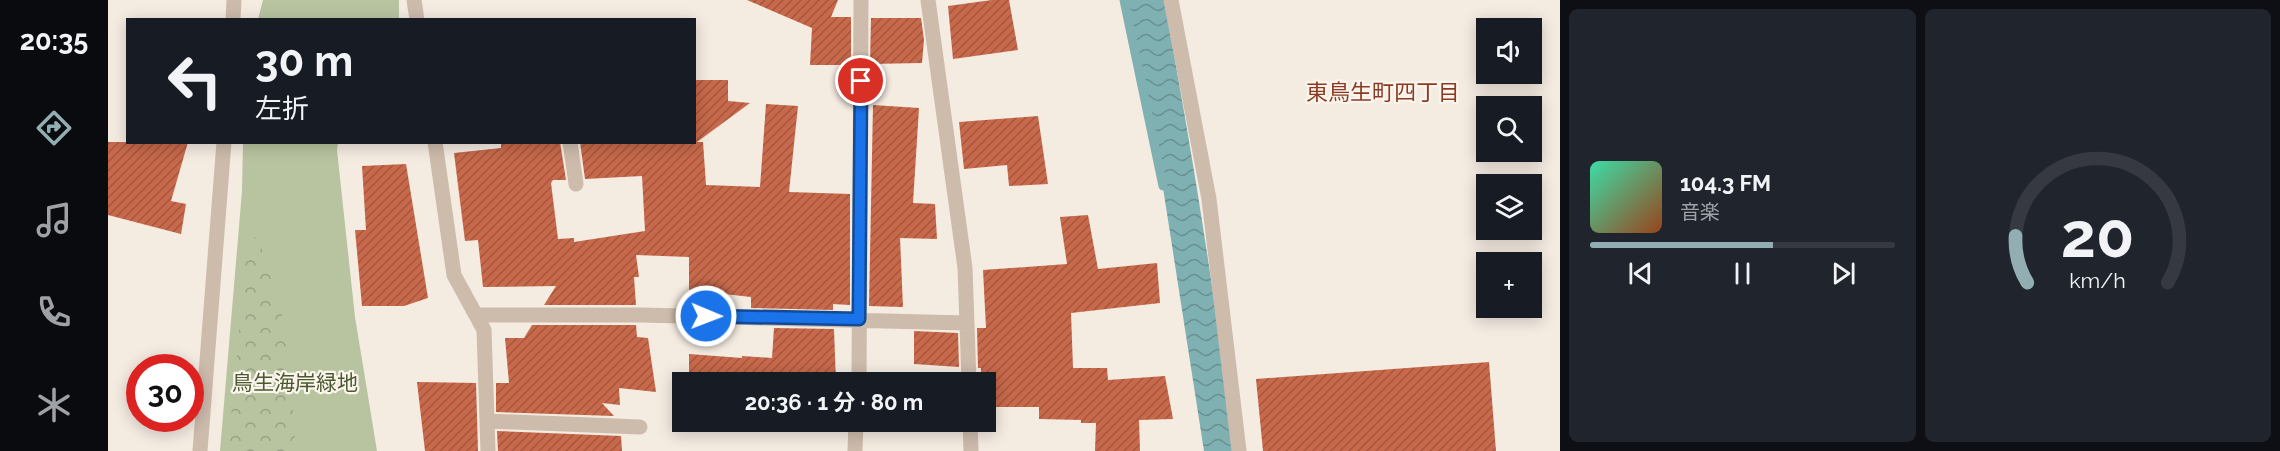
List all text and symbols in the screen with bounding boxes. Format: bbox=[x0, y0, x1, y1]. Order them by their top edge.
map controls bbox=[1476, 18, 1542, 318]
button: sound bbox=[1476, 18, 1542, 84]
text: 20:35 bbox=[20, 25, 88, 56]
text: 30 m bbox=[255, 37, 353, 86]
icon: left bbox=[156, 42, 234, 120]
pin bbox=[835, 55, 886, 106]
icon: arrive bbox=[844, 64, 877, 97]
district label: 東鳥生町四丁目 bbox=[1306, 79, 1460, 105]
text: 左折 bbox=[255, 93, 309, 124]
button: search bbox=[1476, 96, 1542, 162]
icon: directions bbox=[33, 107, 75, 149]
text: 104.3 FM bbox=[1680, 170, 1771, 196]
button: layers bbox=[1476, 174, 1542, 240]
text: 20 bbox=[2061, 198, 2134, 272]
icon: music bbox=[33, 199, 75, 241]
text: 音楽 bbox=[1680, 200, 1720, 224]
button: + bbox=[1476, 252, 1542, 318]
icon: previous bbox=[1624, 257, 1657, 290]
icon: pause bbox=[1726, 257, 1759, 290]
icon: next bbox=[1827, 257, 1860, 290]
text: km/h bbox=[2069, 268, 2126, 293]
position arrow bbox=[674, 284, 738, 348]
icon: phone bbox=[33, 291, 75, 333]
speed limit sign: 30 bbox=[126, 354, 204, 432]
park label: 鳥生海岸緑地 bbox=[232, 370, 358, 395]
icon: climate bbox=[33, 384, 75, 426]
text: 20:36 · 1 分 · 80 m bbox=[745, 389, 923, 415]

